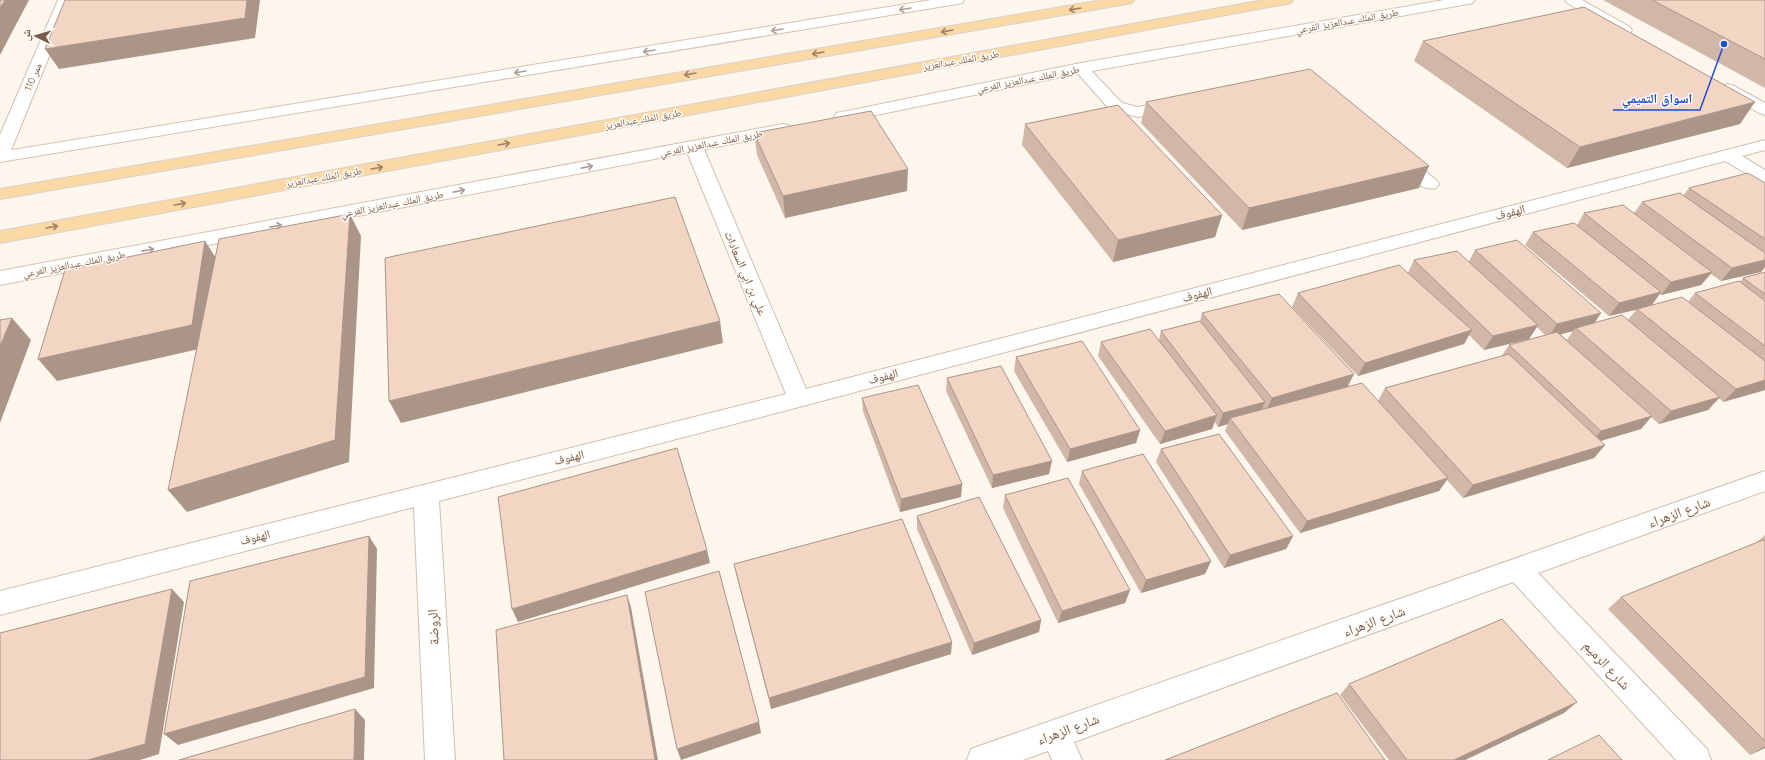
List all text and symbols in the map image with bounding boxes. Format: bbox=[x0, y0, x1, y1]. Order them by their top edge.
one-way arrow bbox=[899, 5, 912, 13]
one-way arrow bbox=[1069, 5, 1082, 13]
street label: طريق الملك عبدالعزيز الفرعي bbox=[1295, 5, 1400, 38]
north arrow bbox=[16, 16, 56, 56]
one-way arrow bbox=[771, 26, 784, 34]
one-way arrow bbox=[940, 27, 953, 35]
text: ش bbox=[19, 28, 35, 42]
one-way arrow bbox=[642, 47, 655, 55]
street label: طريق الملك عبدالعزيز bbox=[921, 47, 1001, 73]
one-way arrow bbox=[812, 49, 825, 57]
street label: 110 ممر bbox=[21, 61, 45, 93]
street label: طريق الملك عبدالعزيز الفرعي bbox=[976, 63, 1081, 97]
one-way arrow bbox=[514, 68, 527, 76]
one-way arrow bbox=[684, 71, 697, 79]
callout: اسواق التميمي bbox=[1613, 85, 1700, 110]
text: اسواق التميمي bbox=[1622, 90, 1692, 109]
street label: طريق الملك عبدالعزيز bbox=[603, 106, 683, 132]
street label: طريق الملك عبدالعزيز الفرعي bbox=[659, 127, 764, 161]
one-way arrow bbox=[498, 140, 511, 148]
one-way arrow bbox=[370, 163, 383, 171]
one-way arrow bbox=[580, 163, 593, 171]
street label: طريق الملك عبدالعزيز bbox=[284, 164, 364, 190]
one-way arrow bbox=[452, 187, 465, 195]
street label: طريق الملك عبدالعزيز الفرعي bbox=[340, 188, 445, 222]
one-way arrow bbox=[173, 200, 186, 208]
street label: الهفوف bbox=[1493, 201, 1527, 223]
one-way arrow bbox=[269, 221, 282, 229]
one-way arrow bbox=[45, 223, 58, 231]
street label: علي بن ابي السعادات bbox=[719, 229, 771, 319]
one-way arrow bbox=[142, 246, 155, 254]
street label: طريق الملك عبدالعزيز الفرعي bbox=[22, 248, 127, 282]
street label: الهفوف bbox=[1180, 283, 1214, 305]
street label: الهفوف bbox=[866, 365, 900, 387]
street label: الهفوف bbox=[552, 446, 586, 468]
street label: شارع الزهراء bbox=[1646, 492, 1713, 532]
street label: الهفوف bbox=[238, 526, 272, 548]
street label: شارع الزهراء bbox=[1341, 601, 1408, 641]
street label: الروضة bbox=[423, 609, 443, 645]
street label: شارع الرميم bbox=[1579, 636, 1634, 694]
street label: شارع الزهراء bbox=[1035, 709, 1102, 749]

